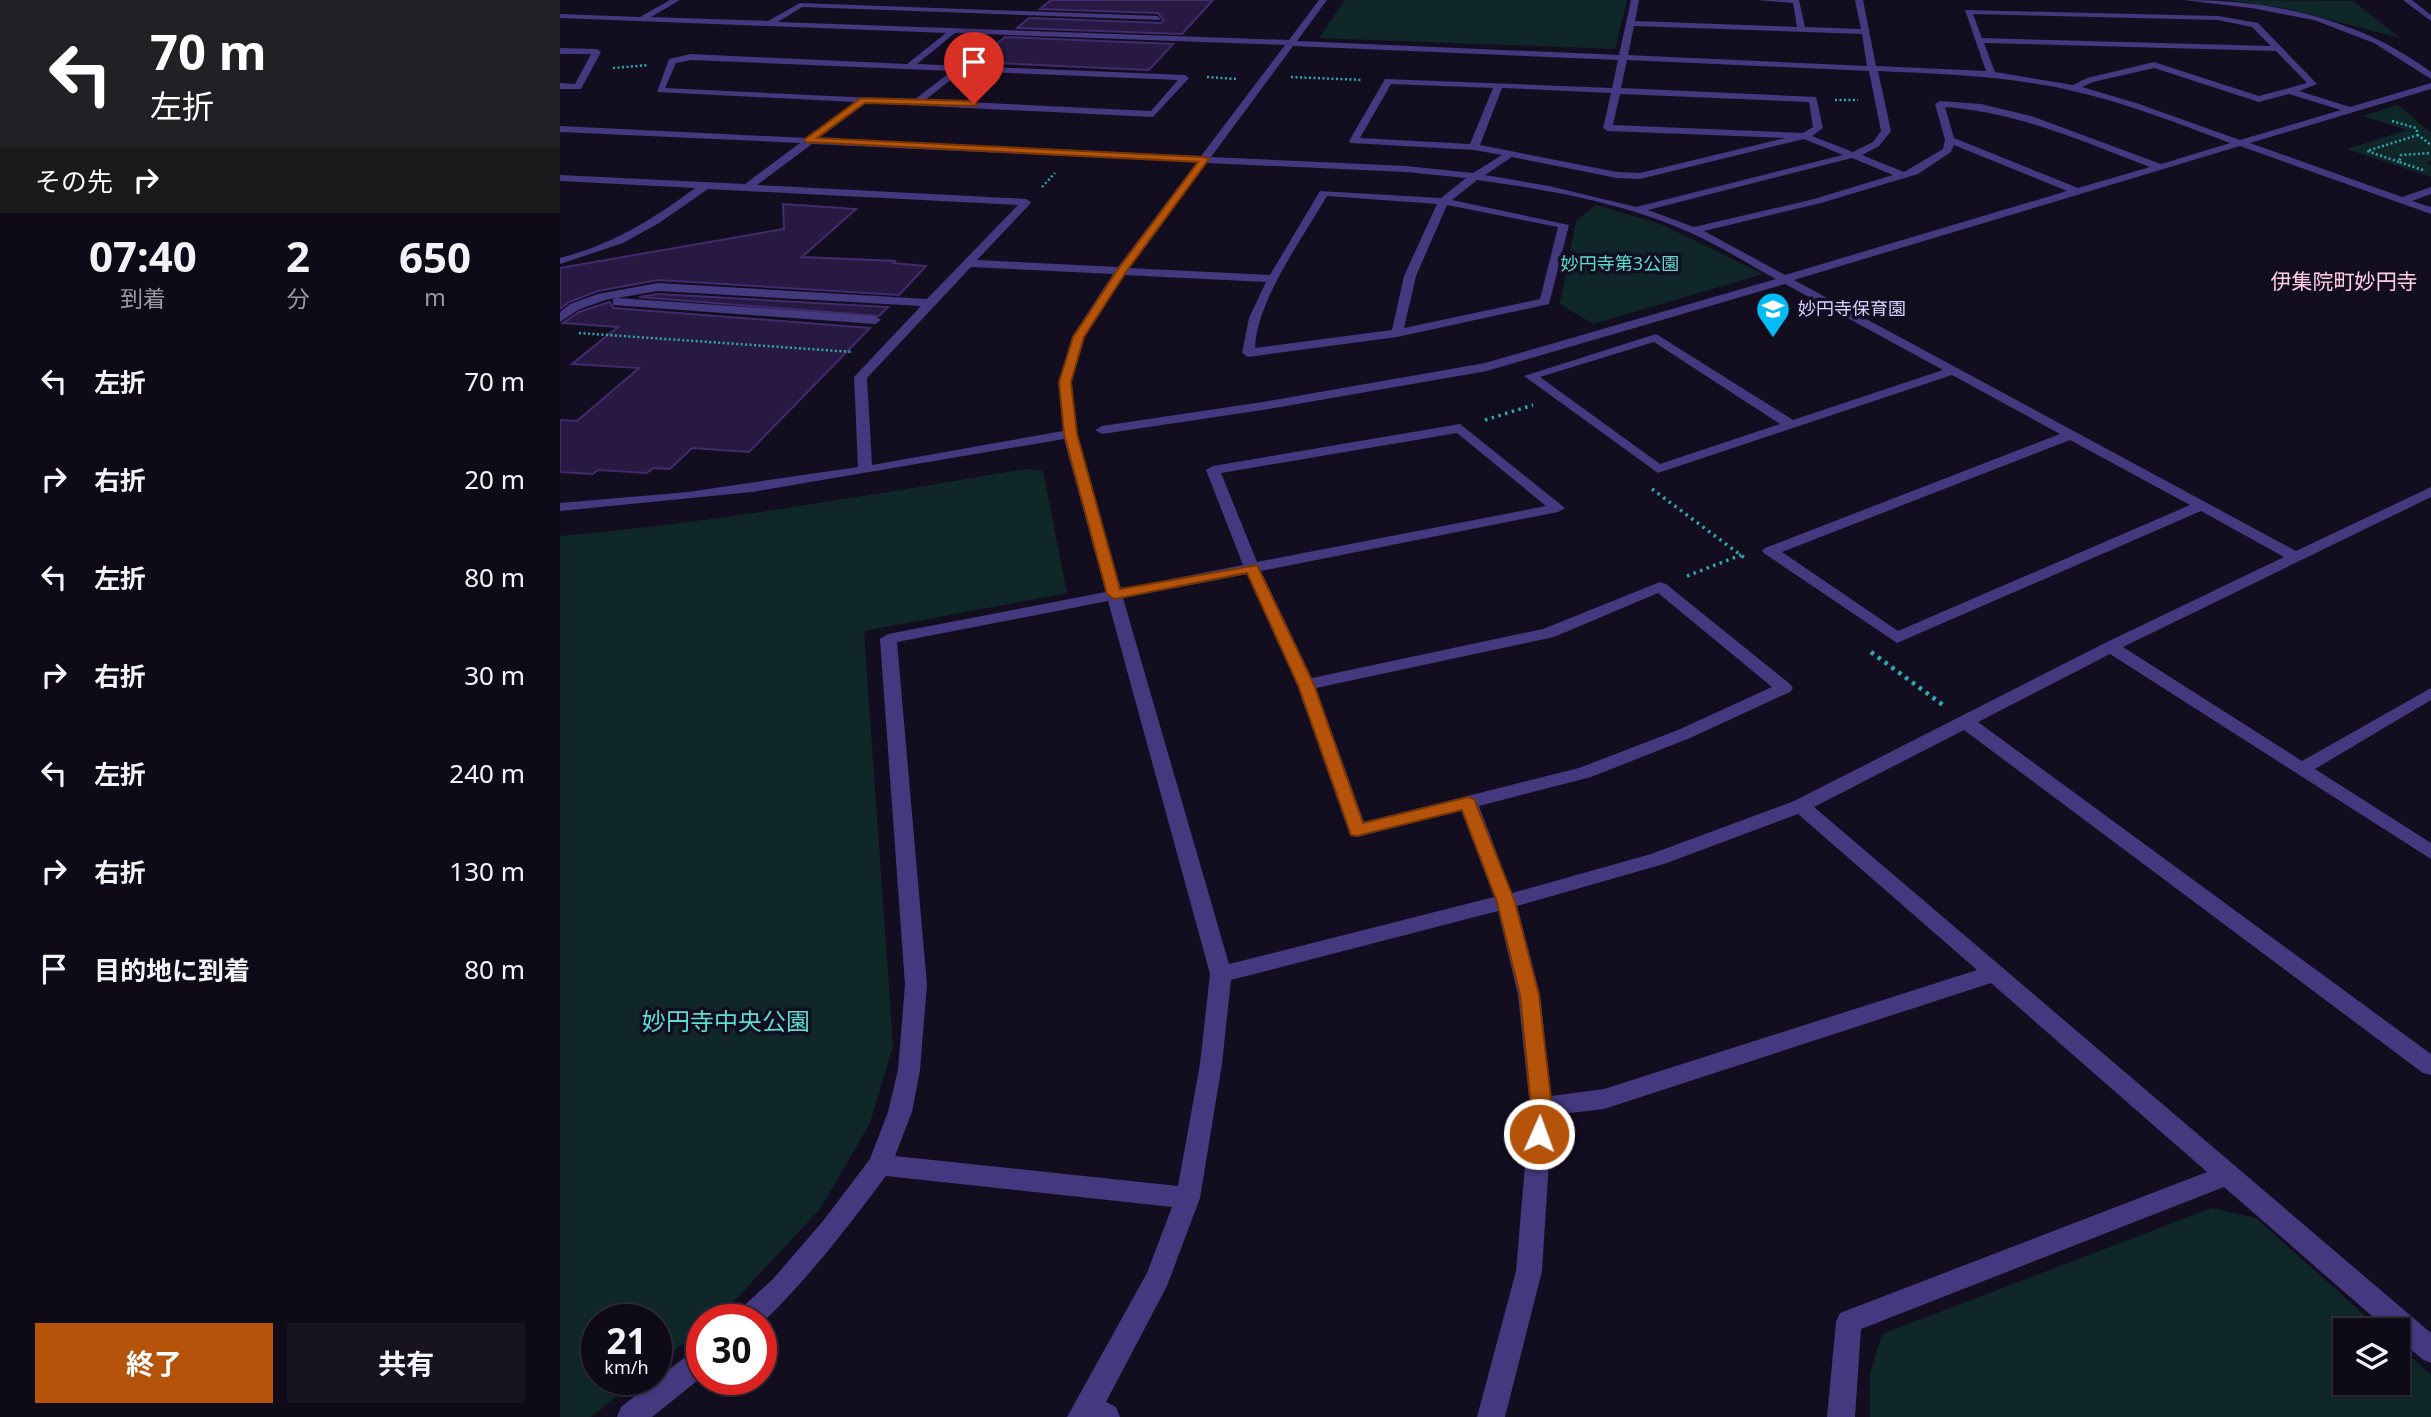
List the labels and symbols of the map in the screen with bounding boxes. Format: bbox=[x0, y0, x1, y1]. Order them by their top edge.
pin bbox=[944, 32, 1004, 104]
park label: 妙円寺第3公園 bbox=[1561, 251, 1679, 275]
district label: 伊集院町妙円寺 bbox=[2271, 267, 2418, 295]
school or university icon: 妙円寺保育園 bbox=[1754, 290, 1792, 339]
place label: 妙円寺保育園 bbox=[1798, 296, 1906, 320]
park label: 妙円寺中央公園 bbox=[642, 1004, 810, 1037]
position arrow bbox=[1502, 1097, 1576, 1171]
speed limit sign: 30 bbox=[686, 1304, 777, 1395]

